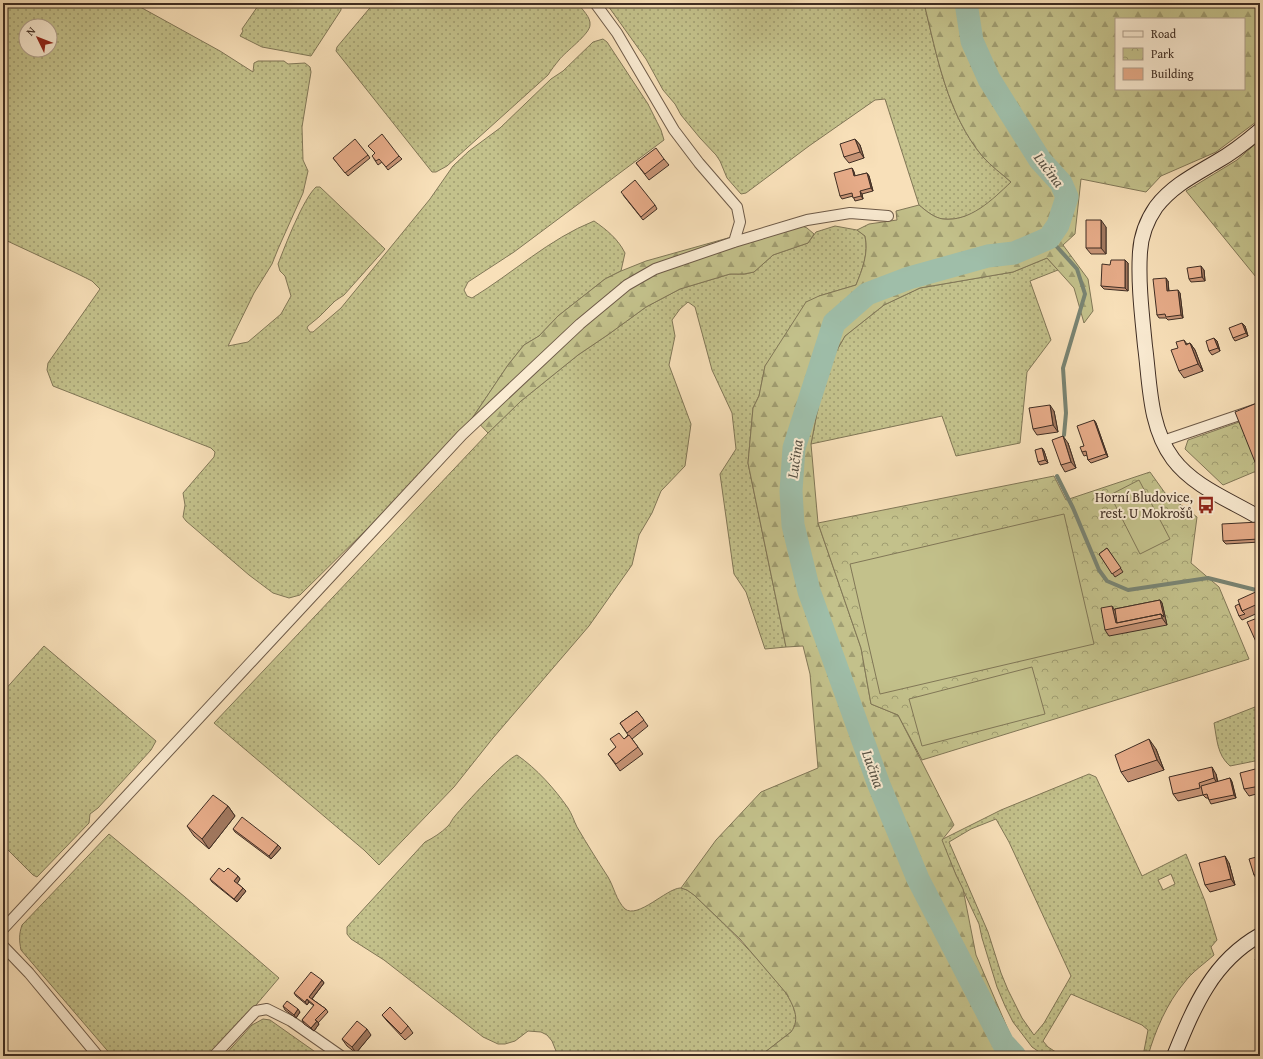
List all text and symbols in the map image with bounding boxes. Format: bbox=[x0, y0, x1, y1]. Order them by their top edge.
north arrow bbox=[18, 18, 58, 58]
legend bbox=[1115, 18, 1245, 90]
text: N bbox=[22, 23, 39, 39]
text: Road bbox=[1151, 25, 1177, 42]
text: Park bbox=[1151, 45, 1175, 62]
text: Building bbox=[1151, 65, 1194, 82]
water label: Lučina bbox=[1029, 147, 1070, 192]
water label: Lučina bbox=[781, 438, 808, 481]
place label: Horní Bludovice, rest. U Mokrošů bbox=[1095, 487, 1193, 523]
bus stop icon: Horní Bludovice, rest. U Mokrošů bbox=[1196, 495, 1216, 515]
water label: Lučina bbox=[857, 746, 890, 791]

